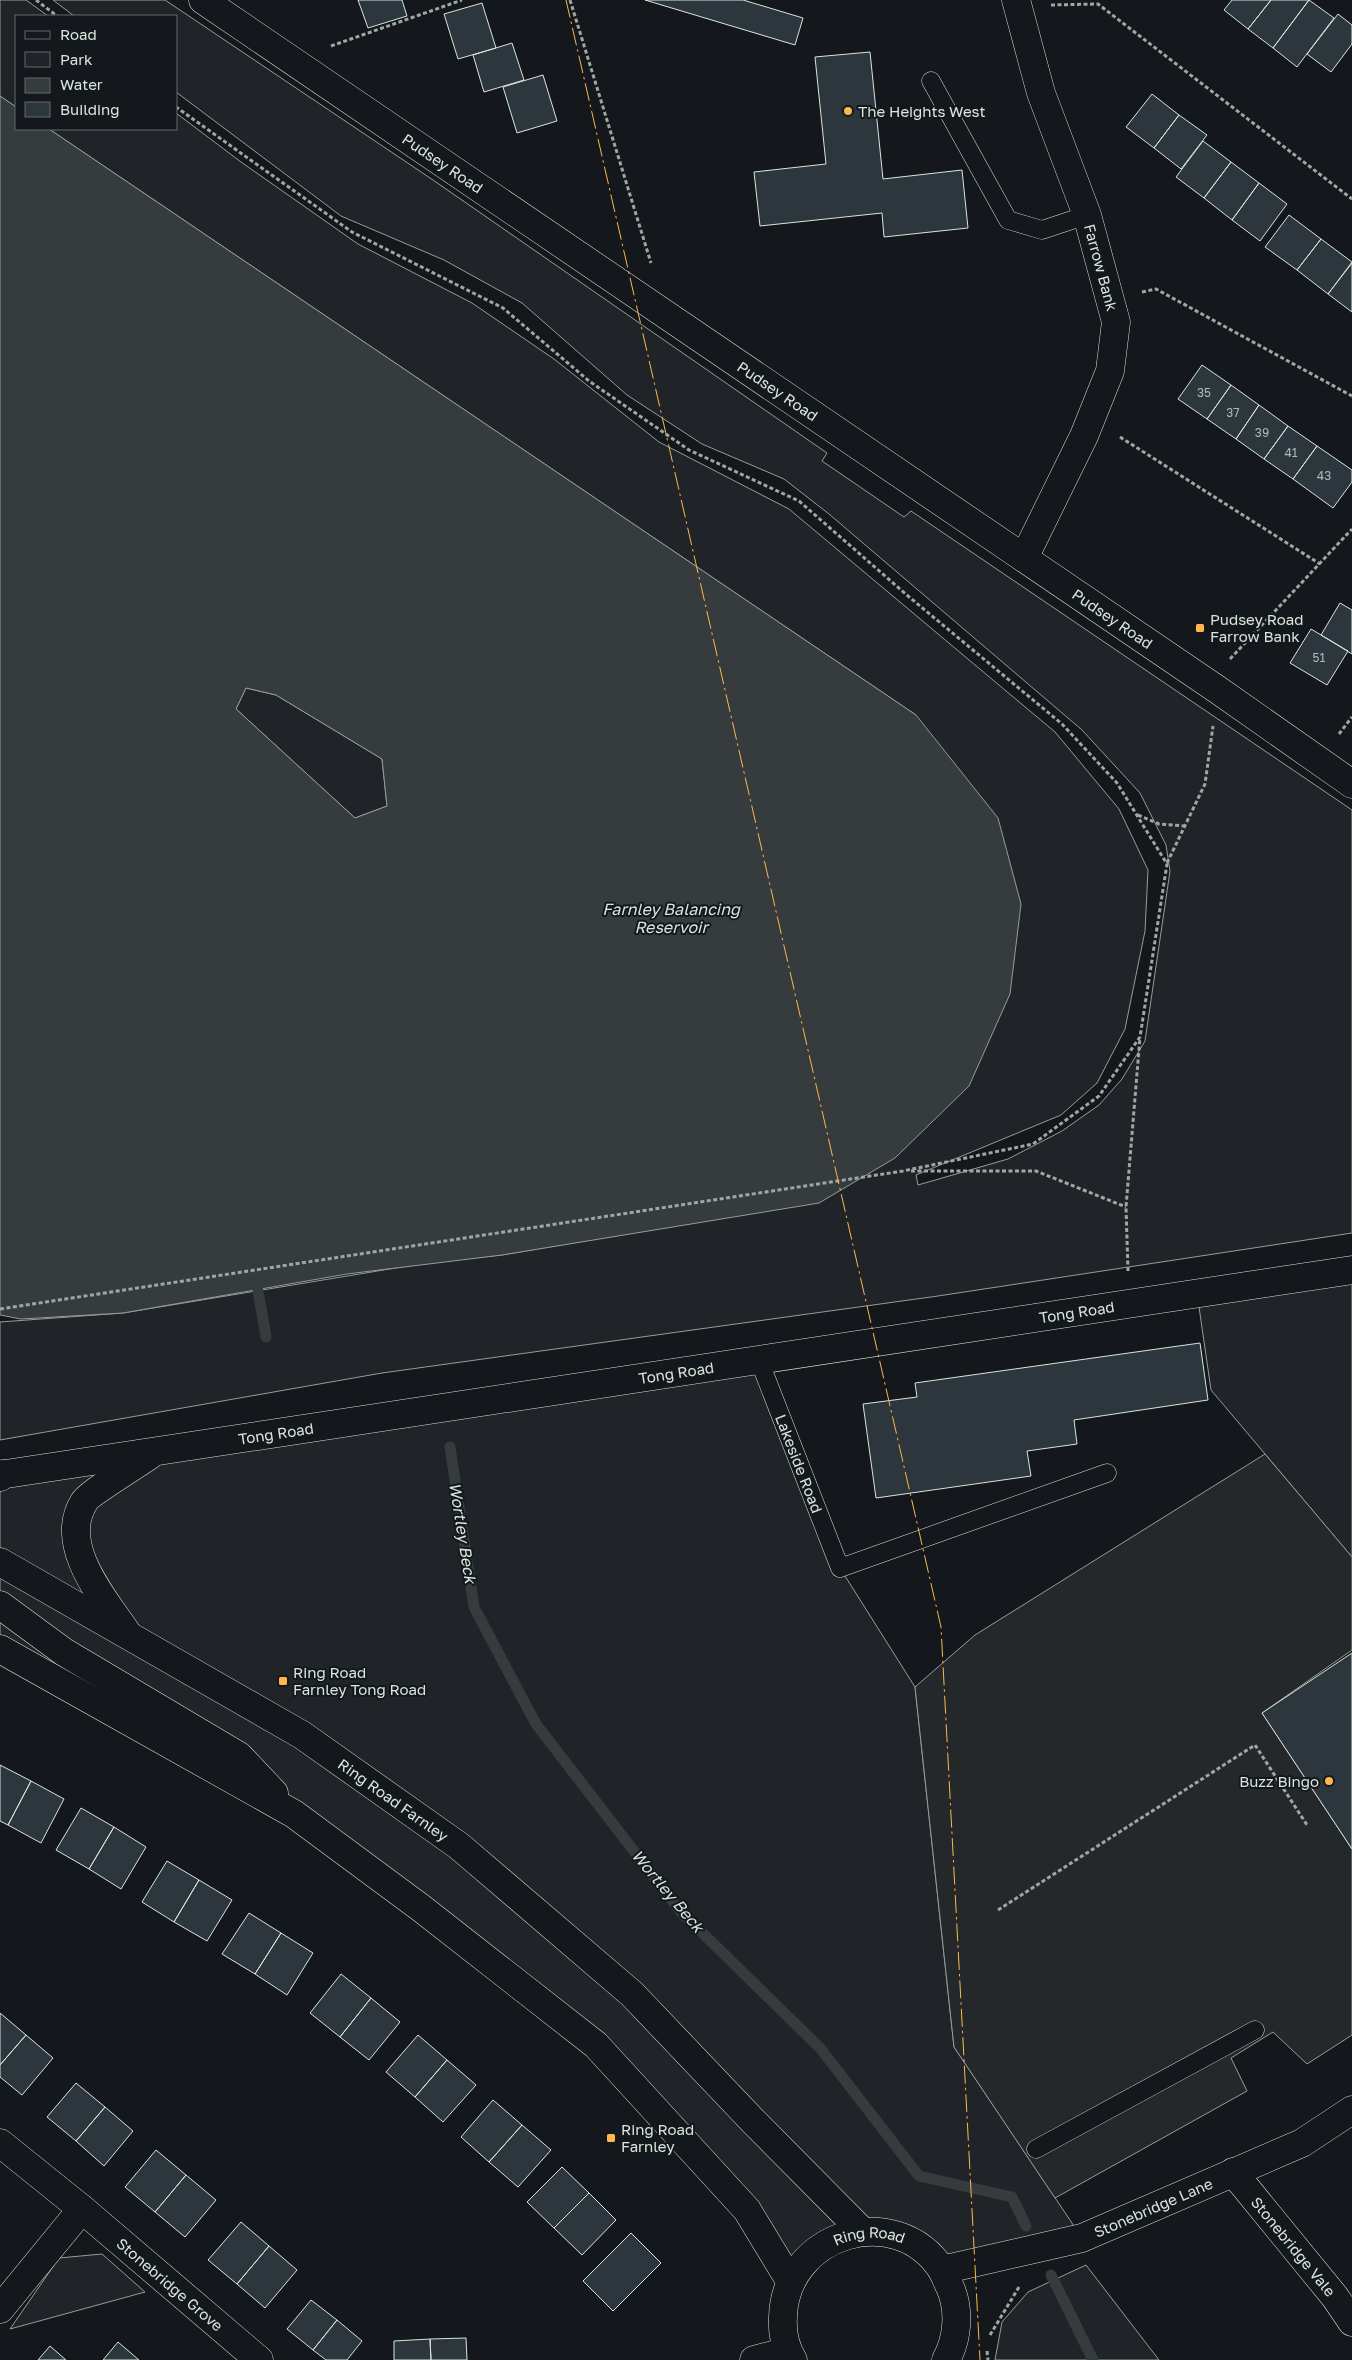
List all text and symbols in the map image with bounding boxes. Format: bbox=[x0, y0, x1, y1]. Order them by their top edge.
legend bbox=[15, 15, 178, 130]
text: Road bbox=[60, 25, 97, 43]
text: Park bbox=[60, 50, 93, 68]
text: Water bbox=[60, 75, 103, 93]
text: Building bbox=[60, 100, 120, 118]
place label: The Heights West bbox=[858, 102, 986, 120]
marker: The Heights West bbox=[842, 105, 854, 117]
street label: Pudsey Road bbox=[399, 129, 487, 197]
street label: Farrow Bank bbox=[1081, 222, 1122, 314]
street label: Pudsey Road bbox=[734, 357, 821, 424]
house number: 35 bbox=[1197, 385, 1211, 400]
house number: 37 bbox=[1226, 405, 1240, 420]
house number: 39 bbox=[1255, 425, 1269, 440]
house number: 41 bbox=[1284, 445, 1298, 460]
house number: 43 bbox=[1317, 468, 1331, 483]
street label: Pudsey Road bbox=[1069, 585, 1156, 652]
place label: Pudsey Road Farrow Bank bbox=[1210, 610, 1303, 645]
marker: Pudsey Road Farrow Bank bbox=[1194, 622, 1206, 634]
house number: 51 bbox=[1313, 650, 1326, 665]
water label: Farnley Balancing Reservoir bbox=[602, 899, 741, 937]
street label: Tong Road bbox=[1038, 1297, 1116, 1326]
street label: Tong Road bbox=[637, 1358, 715, 1387]
street label: Lakeside Road bbox=[772, 1411, 827, 1515]
street label: Tong Road bbox=[237, 1419, 315, 1448]
water label: Wortley Beck bbox=[445, 1481, 481, 1587]
place label: Ring Road Farnley Tong Road bbox=[293, 1663, 426, 1698]
marker: Ring Road Farnley Tong Road bbox=[277, 1675, 289, 1687]
street label: Ring Road Farnley bbox=[335, 1755, 452, 1845]
place label: Buzz Bingo bbox=[1239, 1772, 1319, 1790]
marker: Buzz Bingo bbox=[1323, 1775, 1335, 1787]
water label: Wortley Beck bbox=[628, 1846, 710, 1938]
place label: Ring Road Farnley bbox=[621, 2120, 694, 2155]
marker: Ring Road Farnley bbox=[605, 2132, 617, 2144]
street label: Stonebridge Lane bbox=[1091, 2174, 1215, 2241]
street label: Stonebridge Vale bbox=[1248, 2193, 1340, 2300]
street label: Ring Road bbox=[830, 2223, 908, 2249]
street label: Stonebridge Grove bbox=[113, 2234, 227, 2335]

